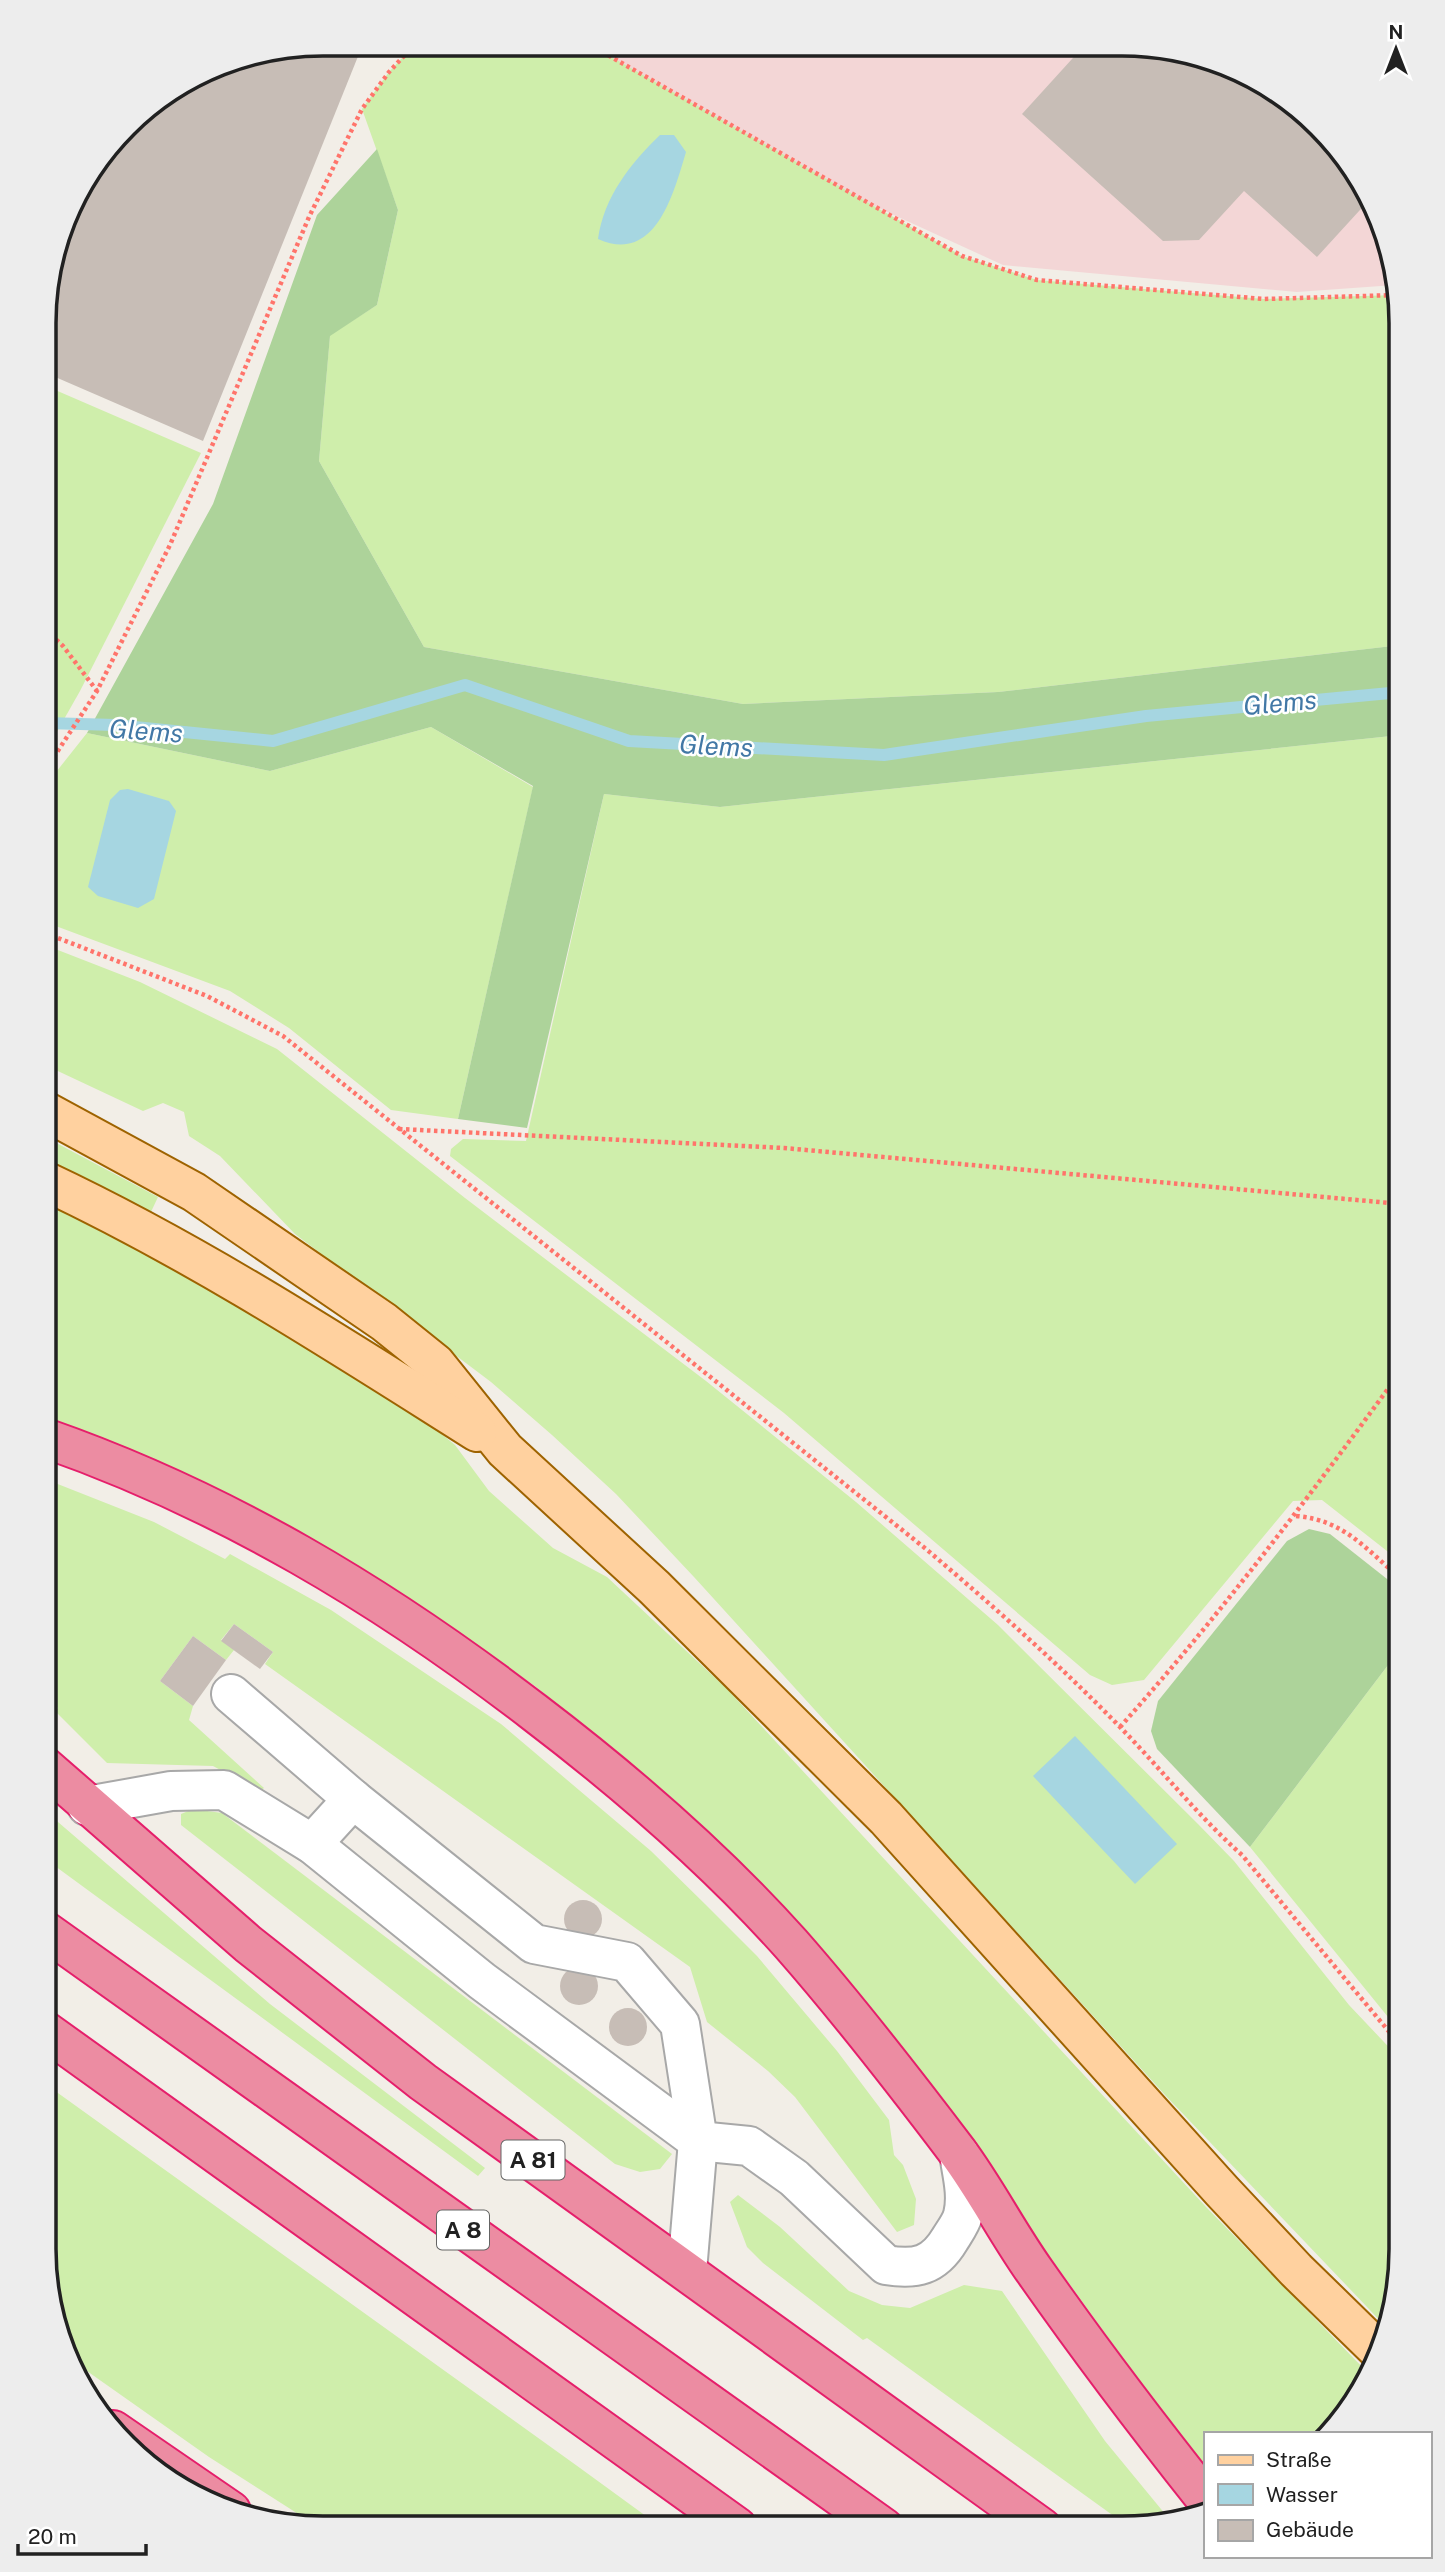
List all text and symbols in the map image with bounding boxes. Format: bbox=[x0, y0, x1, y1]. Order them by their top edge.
north arrow bbox=[1361, 14, 1431, 84]
text: N bbox=[1389, 21, 1403, 43]
water label: Glems bbox=[1242, 684, 1318, 721]
water label: Glems bbox=[108, 712, 184, 749]
water label: Glems bbox=[678, 728, 754, 763]
road number: A 81 bbox=[502, 2140, 564, 2180]
road number: A 8 bbox=[437, 2210, 489, 2250]
legend bbox=[1204, 2432, 1431, 2558]
text: Straße bbox=[1266, 2447, 1332, 2472]
text: Wasser bbox=[1266, 2482, 1338, 2507]
scale bar bbox=[18, 2512, 145, 2556]
text: Gebäude bbox=[1266, 2517, 1354, 2542]
text: 20 m bbox=[28, 2524, 77, 2549]

